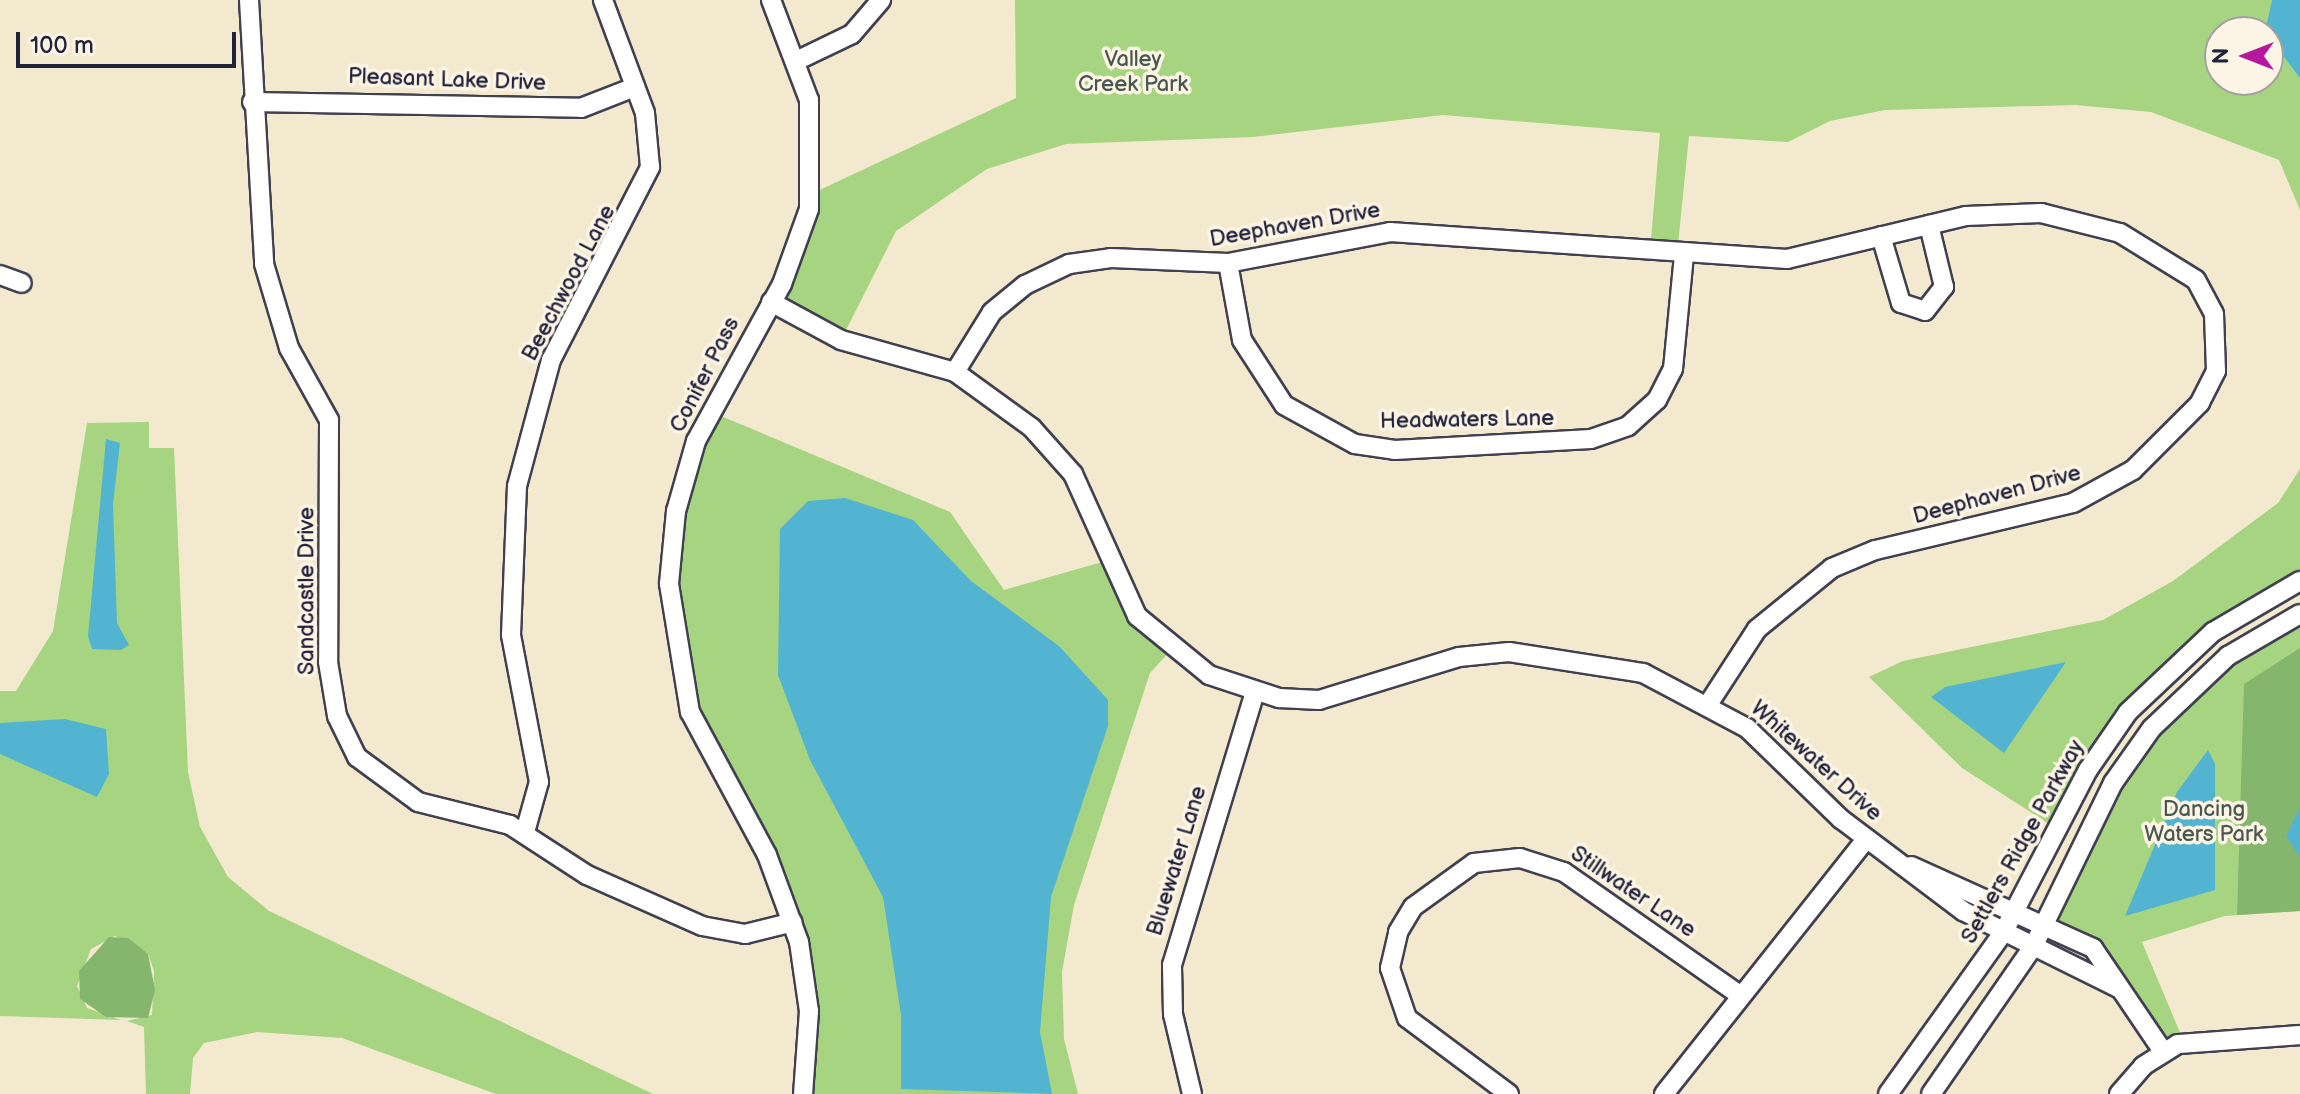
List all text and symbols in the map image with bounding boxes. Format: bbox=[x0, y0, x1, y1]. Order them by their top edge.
scale bar bbox=[20, 16, 240, 66]
north arrow bbox=[2204, 16, 2284, 96]
text: 100 m bbox=[30, 31, 94, 60]
park label: Valley Creek Park bbox=[1078, 46, 1188, 98]
text: N bbox=[2208, 48, 2235, 64]
street label: Pleasant Lake Drive bbox=[348, 63, 546, 97]
street label: Deephaven Drive bbox=[1208, 197, 1382, 253]
street label: Beechwood Lane bbox=[517, 200, 621, 366]
street label: Conifer Pass bbox=[665, 313, 745, 437]
street label: Headwaters Lane bbox=[1380, 405, 1554, 435]
street label: Deephaven Drive bbox=[1910, 460, 2084, 530]
street label: Sandcastle Drive bbox=[294, 507, 320, 675]
street label: Whitewater Drive bbox=[1745, 695, 1887, 827]
street label: Settlers Ridge Parkway bbox=[1956, 736, 2090, 948]
street label: Bluewater Lane bbox=[1142, 783, 1212, 939]
park label: Dancing Waters Park bbox=[2144, 796, 2264, 848]
street label: Stillwater Lane bbox=[1566, 841, 1700, 943]

